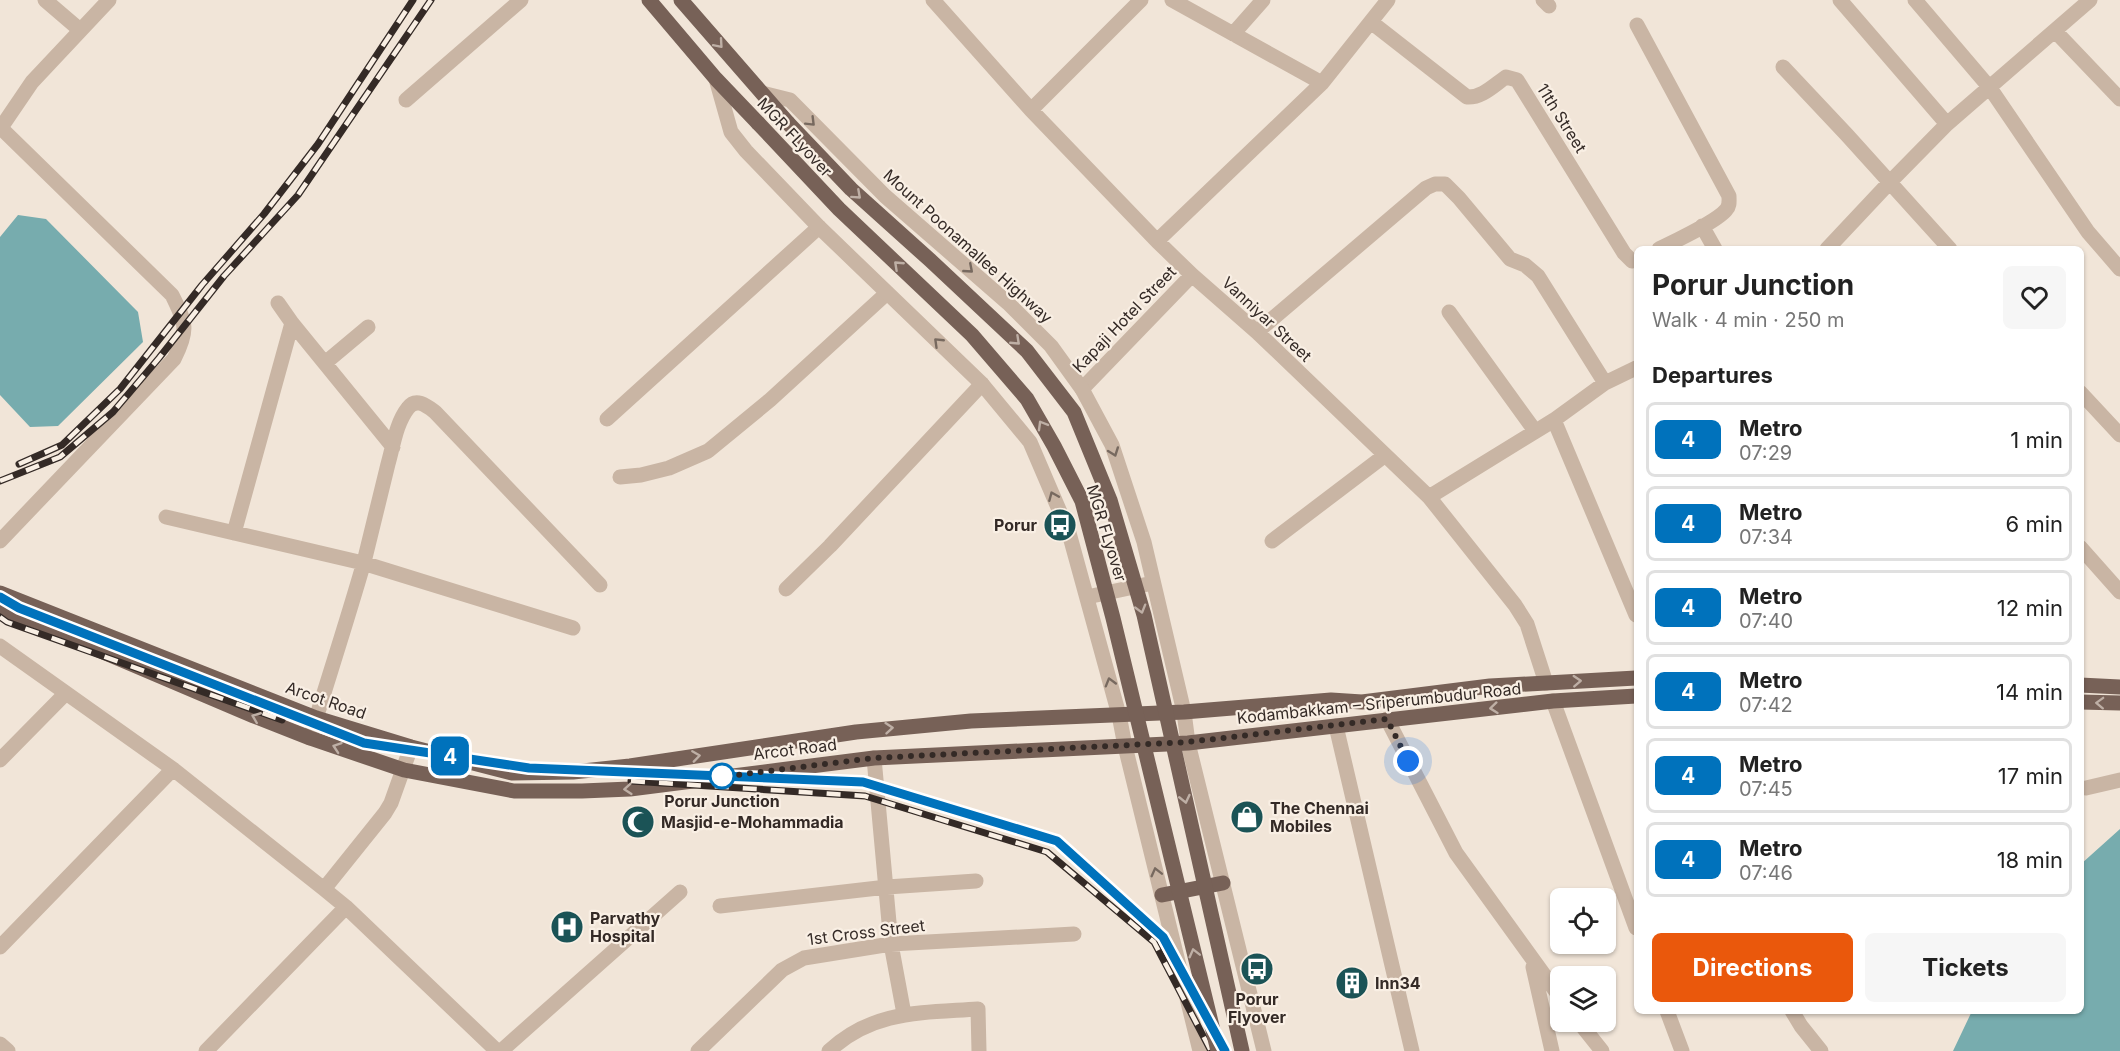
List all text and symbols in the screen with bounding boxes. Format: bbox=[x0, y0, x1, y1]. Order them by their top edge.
one-way arrow bbox=[712, 37, 723, 48]
street label: 11th Street bbox=[1533, 80, 1591, 156]
street label: MGR FLyover bbox=[753, 93, 837, 181]
one-way arrow bbox=[803, 114, 814, 125]
street label: Mount Poonamallee Highway bbox=[879, 165, 1057, 327]
one-way arrow bbox=[851, 188, 861, 199]
one-way arrow bbox=[895, 261, 905, 272]
one-way arrow bbox=[962, 262, 973, 273]
street label: Kapaji Hotel Street bbox=[1068, 262, 1180, 376]
button: heart bbox=[2003, 266, 2066, 329]
text: Porur Junction bbox=[1652, 268, 1854, 302]
street label: Vanniyar Street bbox=[1218, 272, 1316, 366]
text: Walk · 4 min · 250 m bbox=[1652, 308, 1845, 332]
one-way arrow bbox=[1010, 334, 1020, 345]
one-way arrow bbox=[935, 338, 945, 349]
text: Departures bbox=[1652, 362, 1773, 388]
text: Metro bbox=[1739, 415, 1803, 441]
one-way arrow bbox=[1038, 421, 1049, 431]
text: 4 bbox=[1681, 427, 1695, 452]
text: 1 min bbox=[2010, 427, 2063, 453]
text: 07:29 bbox=[1739, 441, 1792, 465]
one-way arrow bbox=[1107, 446, 1119, 457]
street label: MGR FLyover bbox=[1083, 482, 1131, 584]
one-way arrow bbox=[1048, 491, 1060, 502]
text: Metro bbox=[1739, 499, 1803, 525]
bus stop icon: Porur bbox=[1042, 507, 1078, 543]
text: 4 bbox=[1681, 511, 1695, 536]
text: 6 min bbox=[2006, 511, 2063, 537]
place label: Porur bbox=[994, 515, 1037, 535]
text: 07:34 bbox=[1739, 525, 1793, 549]
text: Metro bbox=[1739, 583, 1803, 609]
text: 4 bbox=[1681, 595, 1695, 620]
text: 12 min bbox=[1997, 595, 2063, 621]
one-way arrow bbox=[1134, 604, 1147, 614]
text: 07:40 bbox=[1739, 609, 1793, 633]
text: Metro bbox=[1739, 667, 1803, 693]
one-way arrow bbox=[1573, 675, 1582, 688]
street label: Arcot Road bbox=[283, 677, 369, 723]
one-way arrow bbox=[1105, 677, 1118, 687]
street label: Kodambakkam – Sriperumbudur Road bbox=[1236, 678, 1522, 728]
text: 4 bbox=[1681, 679, 1695, 704]
text: 14 min bbox=[1996, 679, 2063, 705]
text: 07:42 bbox=[1739, 693, 1793, 717]
one-way arrow bbox=[2096, 696, 2105, 709]
one-way arrow bbox=[1490, 701, 1499, 713]
one-way arrow bbox=[251, 712, 262, 724]
one-way arrow bbox=[884, 722, 893, 735]
street label: Arcot Road bbox=[752, 734, 838, 764]
line badge: 4 bbox=[430, 736, 470, 776]
one-way arrow bbox=[332, 742, 343, 754]
text: 4 bbox=[443, 744, 457, 769]
your location bbox=[1393, 746, 1423, 776]
one-way arrow bbox=[691, 751, 701, 763]
text: Metro bbox=[1739, 751, 1803, 777]
marker: Porur Junction bbox=[709, 763, 735, 789]
text: 4 bbox=[1681, 763, 1695, 788]
text: 17 min bbox=[1998, 763, 2063, 789]
text: 07:45 bbox=[1739, 777, 1793, 801]
one-way arrow bbox=[624, 782, 633, 795]
place label: Porur Junction bbox=[664, 791, 780, 811]
one-way arrow bbox=[1178, 794, 1191, 804]
place label: The Chennai Mobiles bbox=[1270, 798, 1369, 836]
shop icon: The Chennai Mobiles bbox=[1229, 799, 1265, 835]
mosque icon: Masjid-e-Mohammadia bbox=[620, 804, 656, 840]
place label: Masjid-e-Mohammadia bbox=[661, 812, 844, 832]
text: Metro bbox=[1739, 835, 1803, 861]
text: 4 bbox=[1681, 847, 1695, 872]
text: 18 min bbox=[1997, 847, 2063, 873]
text: 07:46 bbox=[1739, 861, 1793, 885]
one-way arrow bbox=[1151, 867, 1164, 877]
map controls bbox=[1550, 888, 1616, 1032]
button: locate bbox=[1550, 888, 1616, 954]
place label: Parvathy Hospital bbox=[590, 908, 661, 946]
hospital icon: Parvathy Hospital bbox=[549, 909, 585, 945]
street label: 1st Cross Street bbox=[806, 915, 926, 949]
button: Directions bbox=[1652, 933, 1853, 1002]
button: Tickets bbox=[1865, 933, 2066, 1002]
one-way arrow bbox=[1189, 948, 1202, 958]
bus stop icon: Porur Flyover bbox=[1239, 951, 1275, 987]
building icon: Inn34 bbox=[1334, 965, 1370, 1001]
button: layers bbox=[1550, 966, 1616, 1032]
place label: Inn34 bbox=[1375, 973, 1421, 993]
place label: Porur Flyover bbox=[1228, 989, 1287, 1027]

